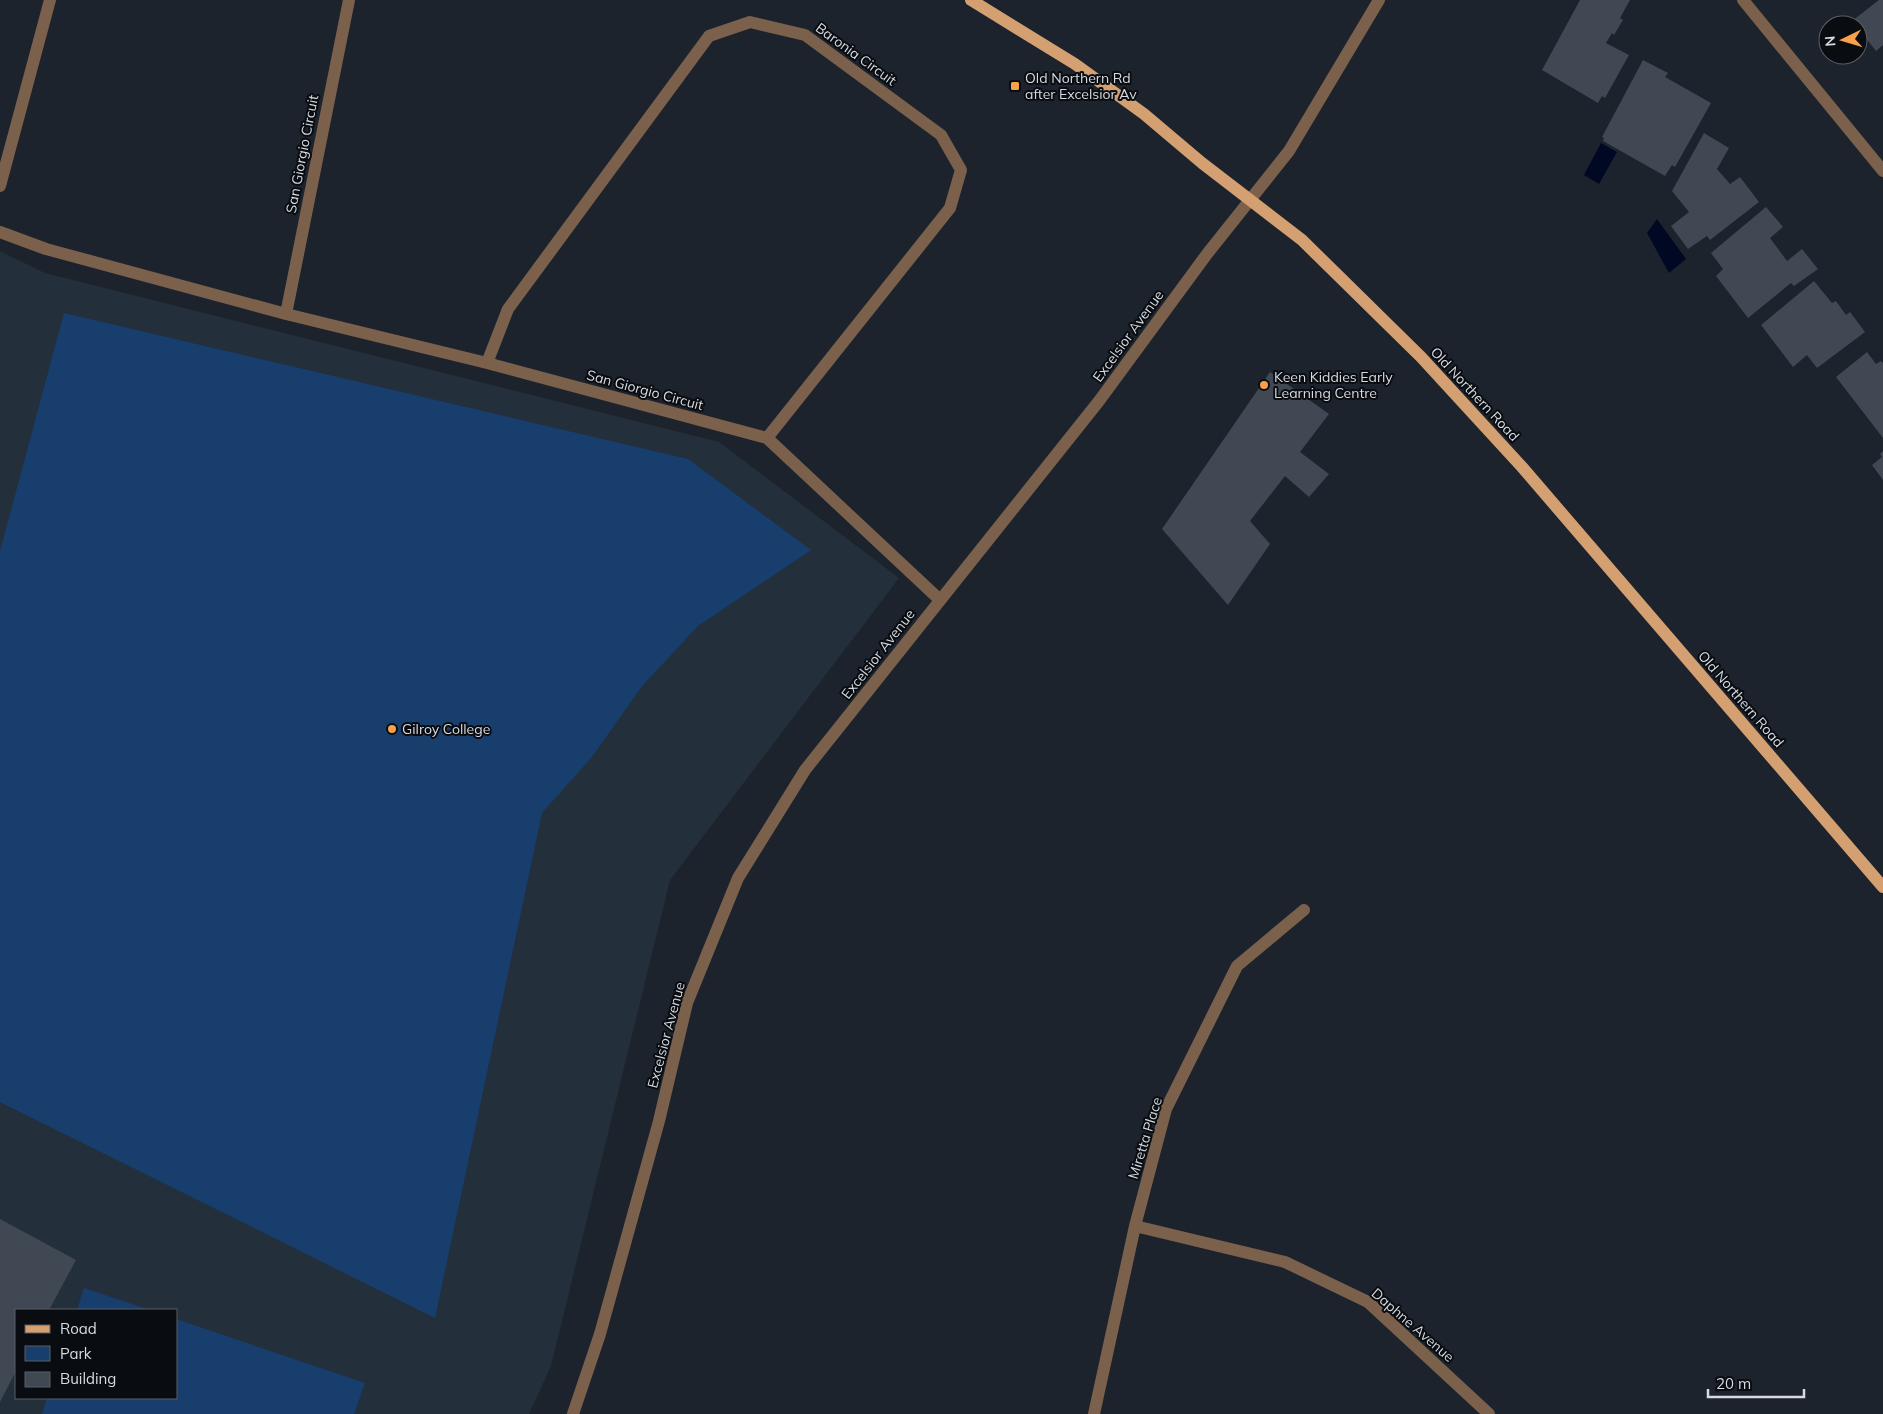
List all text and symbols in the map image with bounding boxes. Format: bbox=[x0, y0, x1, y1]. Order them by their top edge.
north arrow bbox=[1818, 15, 1868, 65]
street label: Baronia Circuit bbox=[812, 19, 900, 89]
text: N bbox=[1821, 35, 1839, 47]
place label: Old Northern Rd after Excelsior Av bbox=[1025, 69, 1137, 103]
marker: Old Northern Rd after Excelsior Av bbox=[1009, 80, 1021, 92]
street label: San Giorgio Circuit bbox=[282, 93, 322, 215]
street label: Excelsior Avenue bbox=[1089, 287, 1167, 385]
street label: Old Northern Road bbox=[1427, 343, 1523, 445]
street label: San Giorgio Circuit bbox=[585, 366, 705, 414]
place label: Keen Kiddies Early Learning Centre bbox=[1274, 368, 1393, 402]
marker: Keen Kiddies Early Learning Centre bbox=[1258, 379, 1270, 391]
street label: Excelsior Avenue bbox=[837, 605, 919, 703]
street label: Old Northern Road bbox=[1694, 647, 1788, 751]
place label: Gilroy College bbox=[402, 720, 490, 738]
marker: Gilroy College bbox=[386, 723, 398, 735]
street label: Excelsior Avenue bbox=[643, 980, 689, 1090]
street label: Miretta Place bbox=[1124, 1095, 1166, 1181]
street label: Daphne Avenue bbox=[1368, 1284, 1458, 1366]
legend bbox=[15, 1309, 178, 1399]
text: Road bbox=[60, 1319, 97, 1338]
text: Park bbox=[60, 1344, 92, 1363]
scale bar bbox=[1708, 1366, 1804, 1398]
text: Building bbox=[60, 1369, 116, 1388]
text: 20 m bbox=[1716, 1374, 1751, 1393]

